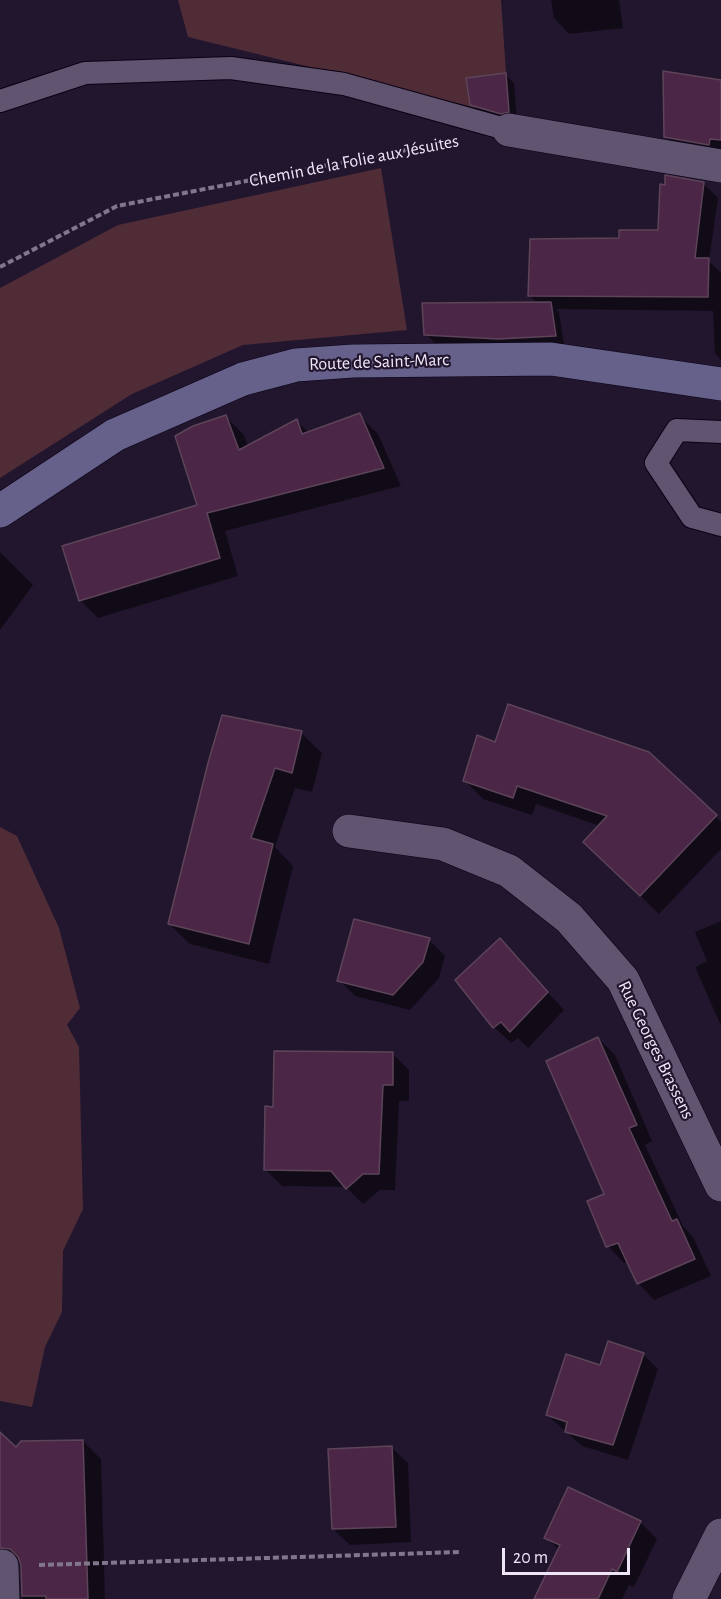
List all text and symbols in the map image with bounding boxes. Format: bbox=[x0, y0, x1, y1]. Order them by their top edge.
street label: Chemin de la Folie aux Jésuites bbox=[247, 130, 461, 192]
street label: Route de Saint-Marc bbox=[309, 349, 449, 375]
street label: Rue Georges Brassens bbox=[613, 977, 699, 1123]
scale bar bbox=[505, 1536, 632, 1574]
text: 20 m bbox=[513, 1549, 548, 1567]

